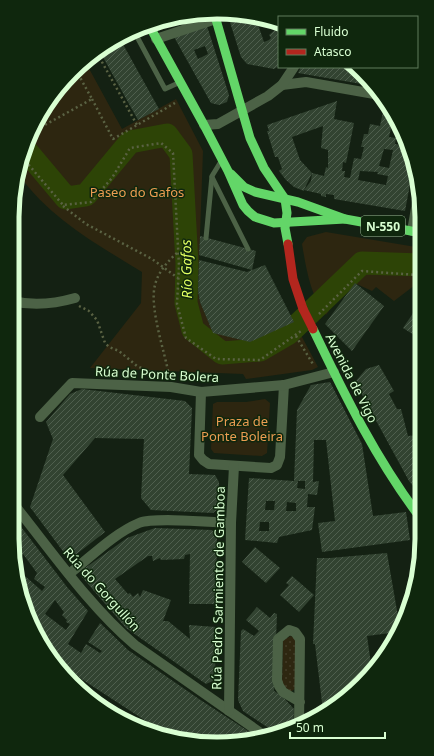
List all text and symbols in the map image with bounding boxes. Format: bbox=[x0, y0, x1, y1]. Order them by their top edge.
legend bbox=[278, 16, 418, 68]
text: Fluido bbox=[314, 23, 348, 40]
text: Atasco bbox=[314, 43, 352, 60]
park label: Paseo do Gafos bbox=[90, 183, 184, 201]
road number: N-550 bbox=[361, 216, 405, 236]
water label: Río Gafos bbox=[176, 239, 196, 299]
street label: Avenida de Vigo bbox=[322, 330, 382, 426]
street label: Rúa de Ponte Bolera bbox=[95, 362, 219, 386]
park label: Praza de Ponte Boleira bbox=[201, 412, 283, 445]
street label: Rúa Pedro Sarmiento de Gamboa bbox=[207, 486, 229, 690]
street label: Rúa do Gorgullón bbox=[59, 543, 145, 635]
scale bar bbox=[290, 714, 385, 740]
text: 50 m bbox=[296, 719, 324, 736]

